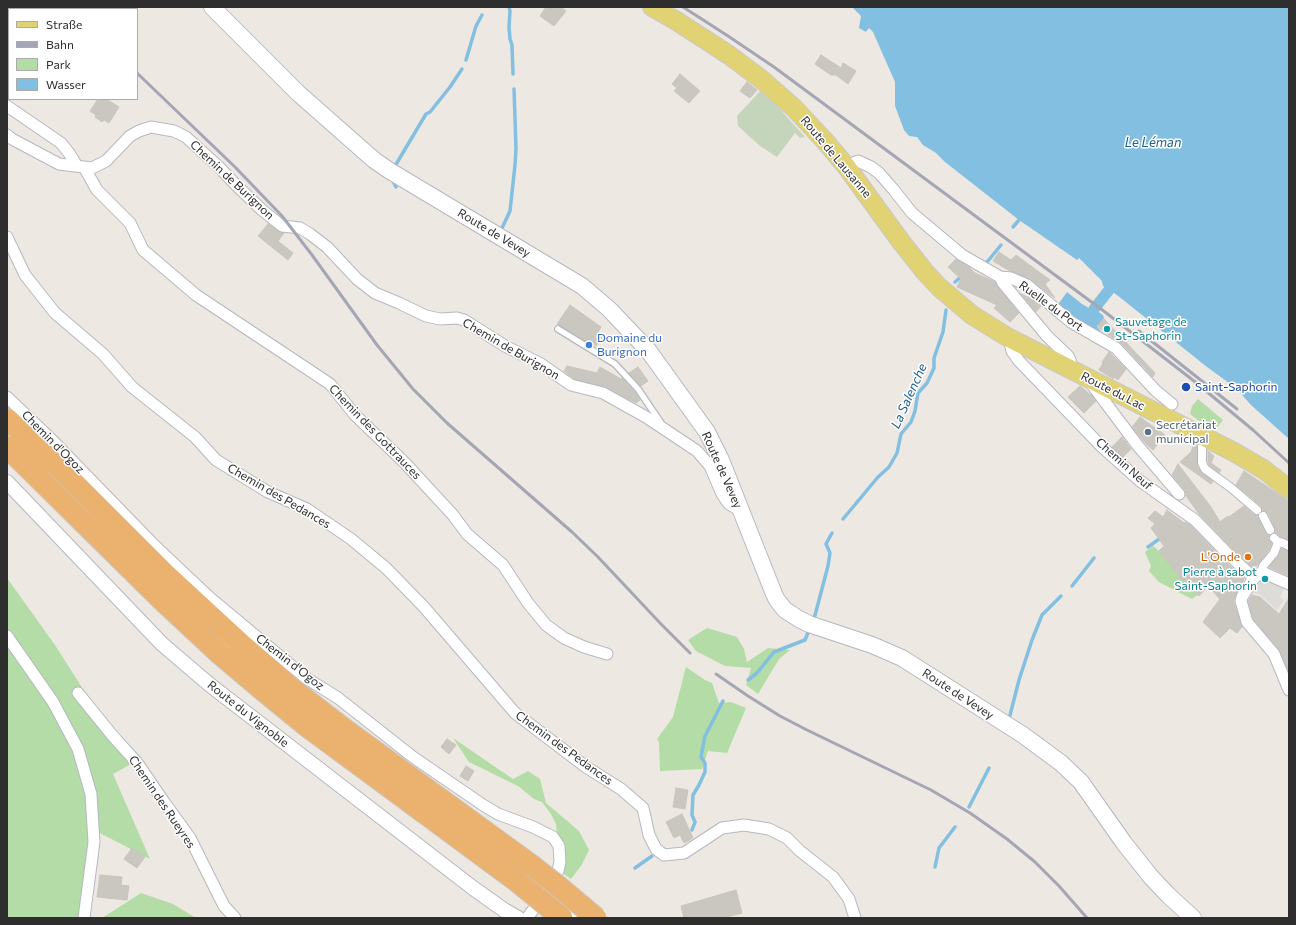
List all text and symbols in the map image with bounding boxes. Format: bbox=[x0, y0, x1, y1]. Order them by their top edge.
legend bbox=[8, 8, 138, 100]
text: Straße bbox=[46, 17, 82, 31]
text: Bahn bbox=[46, 37, 74, 51]
text: Park bbox=[46, 57, 71, 71]
text: Wasser bbox=[46, 77, 86, 91]
street label: Route de Lausanne bbox=[798, 113, 874, 201]
water label: Le Léman bbox=[1125, 135, 1181, 151]
street label: Chemin de Burignon bbox=[187, 137, 277, 223]
street label: Route de Vevey bbox=[455, 206, 533, 260]
street label: Ruelle du Port bbox=[1016, 278, 1086, 334]
street label: Chemin de Burignon bbox=[460, 315, 562, 383]
place label: Sauvetage de St-Saphorin bbox=[1115, 315, 1187, 343]
marker: Sauvetage de St-Saphorin bbox=[1102, 324, 1112, 334]
place label: Domaine du Burignon bbox=[597, 331, 662, 359]
marker: Domaine du Burignon bbox=[584, 340, 594, 350]
water label: La Salenche bbox=[888, 361, 930, 431]
street label: Route du Lac bbox=[1079, 369, 1147, 413]
place label: Saint-Saphorin bbox=[1195, 380, 1277, 394]
marker: Saint-Saphorin bbox=[1180, 381, 1192, 393]
street label: Chemin des Gottrauces bbox=[326, 382, 424, 482]
street label: Chemin d'Ogoz bbox=[19, 408, 87, 476]
place label: Secrétariat municipal bbox=[1156, 418, 1216, 446]
marker: Secrétariat municipal bbox=[1143, 427, 1153, 437]
street label: Route de Vevey bbox=[699, 429, 745, 511]
street label: Chemin Neuf bbox=[1093, 435, 1155, 493]
street label: Chemin des Pedances bbox=[225, 461, 333, 531]
place label: L'Onde bbox=[1201, 550, 1240, 564]
marker: L'Onde bbox=[1243, 552, 1253, 562]
place label: Pierre à sabot Saint-Saphorin bbox=[1175, 565, 1257, 593]
marker: Pierre à sabot Saint-Saphorin bbox=[1260, 574, 1270, 584]
street label: Chemin d'Ogoz bbox=[253, 631, 327, 693]
street label: Route de Vevey bbox=[920, 666, 996, 722]
street label: Route du Vignoble bbox=[204, 678, 292, 750]
street label: Chemin des Pedances bbox=[513, 708, 615, 788]
street label: Chemin des Rueyres bbox=[126, 753, 198, 851]

